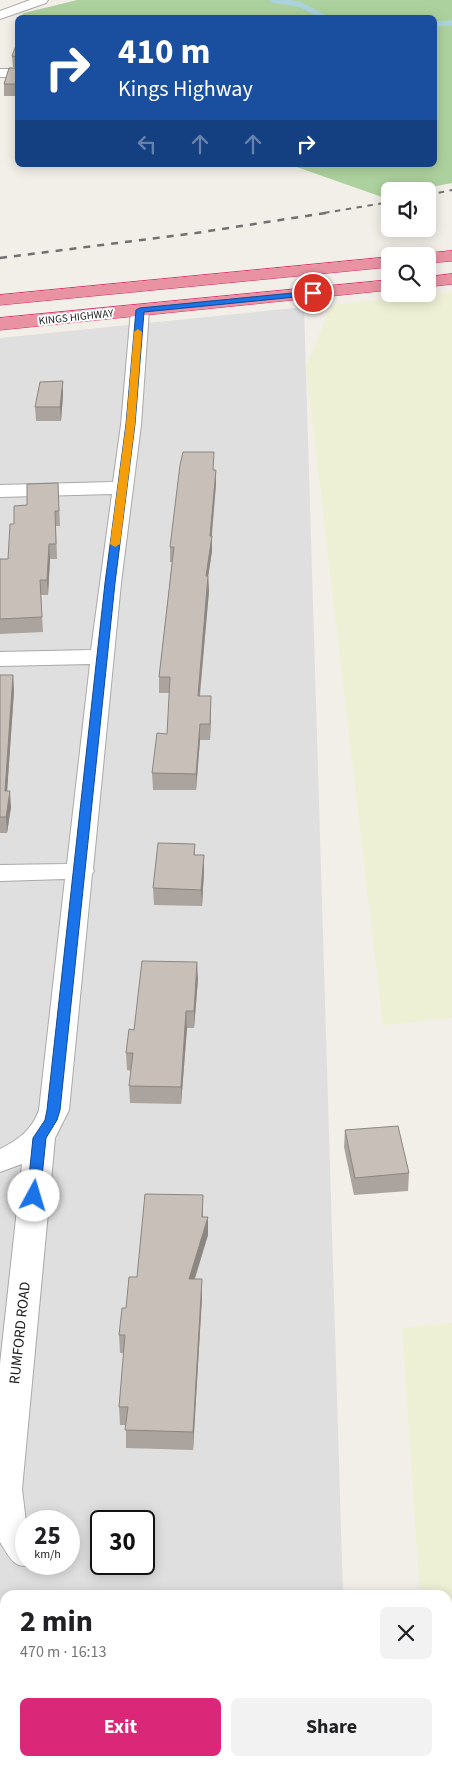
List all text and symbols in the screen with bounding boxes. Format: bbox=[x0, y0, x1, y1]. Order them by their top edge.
text: 410 m bbox=[118, 27, 210, 77]
icon: right bbox=[35, 35, 100, 100]
text: Kings Highway bbox=[118, 73, 253, 105]
icon: left bbox=[133, 130, 161, 158]
icon: ahead bbox=[186, 130, 214, 158]
icon: ahead bbox=[239, 130, 267, 158]
icon: right bbox=[292, 130, 320, 158]
map controls bbox=[381, 182, 436, 302]
button: sound bbox=[381, 182, 436, 237]
button: search bbox=[381, 247, 436, 302]
pin bbox=[292, 272, 334, 314]
icon: arrive bbox=[299, 279, 327, 307]
street label: KINGS HIGHWAY bbox=[38, 306, 115, 328]
position arrow bbox=[7, 1169, 59, 1221]
street label: RUMFORD ROAD bbox=[4, 1281, 36, 1385]
speed limit sign: 30 bbox=[90, 1510, 155, 1575]
text: 25 bbox=[34, 1518, 61, 1554]
text: km/h bbox=[34, 1546, 61, 1563]
text: 2 min bbox=[20, 1600, 93, 1643]
button: close bbox=[380, 1607, 432, 1659]
text: 470 m · 16:13 bbox=[20, 1641, 107, 1663]
button: Exit bbox=[20, 1698, 221, 1756]
button: Share bbox=[231, 1698, 432, 1756]

